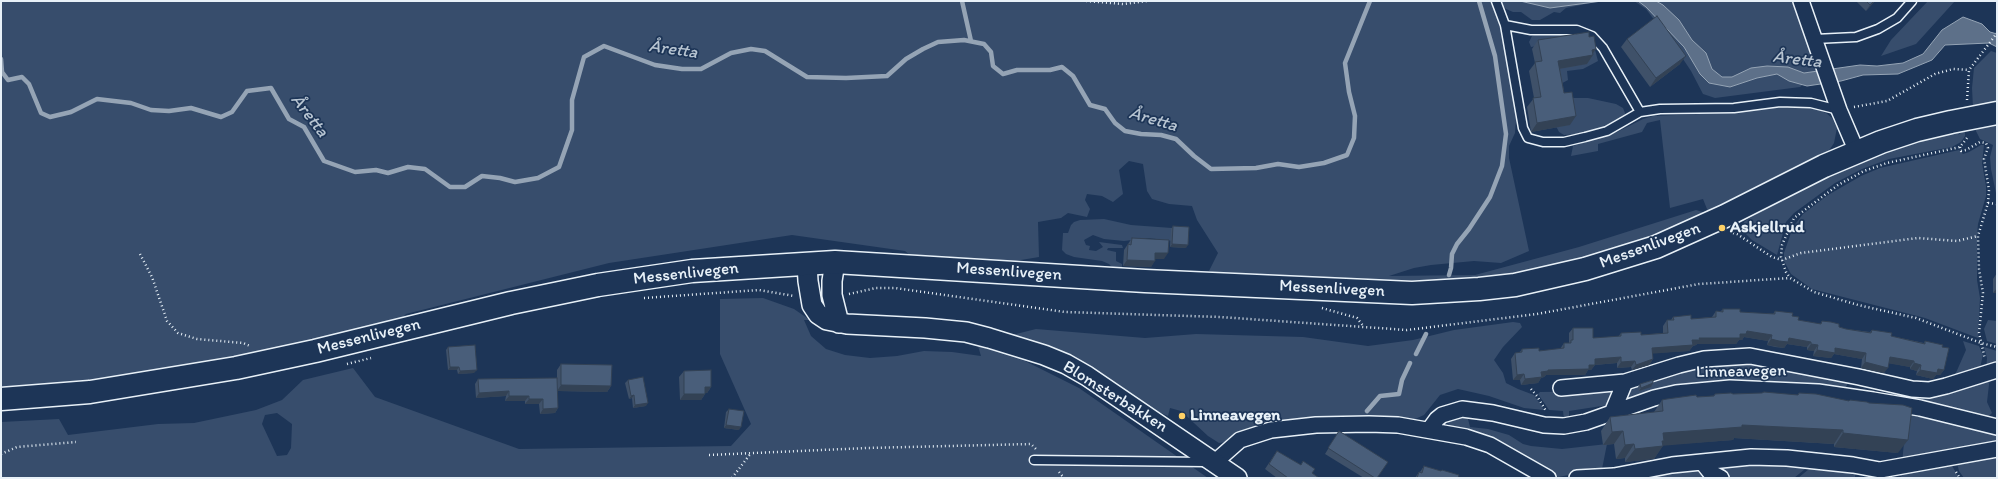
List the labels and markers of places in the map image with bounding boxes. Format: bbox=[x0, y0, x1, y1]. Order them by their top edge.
place label: Askjellrud bbox=[1730, 218, 1804, 238]
marker: Askjellrud bbox=[1717, 223, 1727, 233]
place label: Linneavegen bbox=[1190, 406, 1280, 426]
marker: Linneavegen bbox=[1177, 411, 1187, 421]

